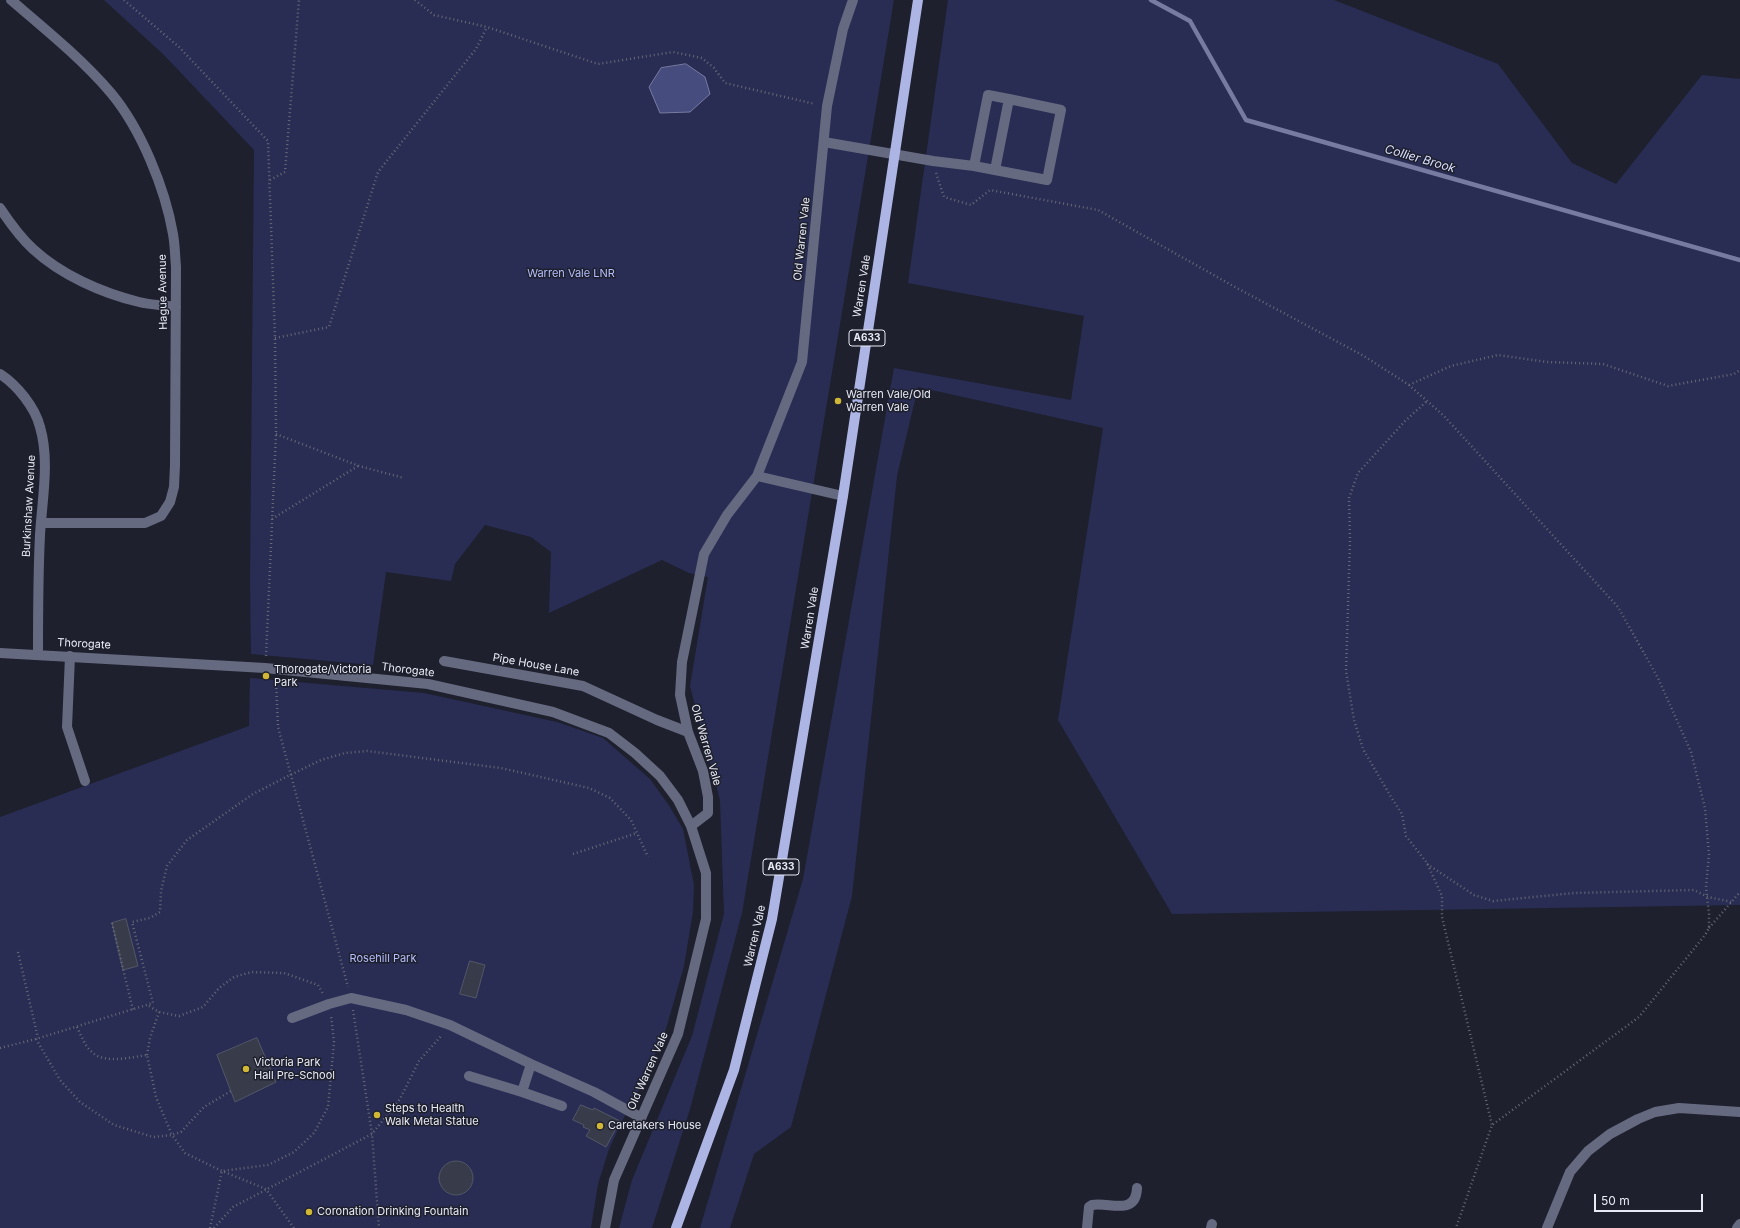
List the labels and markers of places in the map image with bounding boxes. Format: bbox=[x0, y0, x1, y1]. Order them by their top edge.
place label: Warren Vale/Old Warren Vale bbox=[846, 388, 931, 414]
marker: Warren Vale/Old Warren Vale bbox=[833, 396, 843, 406]
place label: Thorogate/Victoria Park bbox=[274, 663, 371, 689]
marker: Thorogate/Victoria Park bbox=[261, 671, 271, 681]
place label: Victoria Park Hall Pre-School bbox=[254, 1056, 335, 1082]
marker: Victoria Park Hall Pre-School bbox=[241, 1064, 251, 1074]
place label: Steps to Health Walk Metal Statue bbox=[385, 1102, 479, 1128]
marker: Steps to Health Walk Metal Statue bbox=[372, 1110, 382, 1120]
place label: Caretakers House bbox=[608, 1119, 701, 1133]
marker: Caretakers House bbox=[595, 1121, 605, 1131]
place label: Coronation Drinking Fountain bbox=[317, 1205, 468, 1219]
marker: Coronation Drinking Fountain bbox=[304, 1207, 314, 1217]

